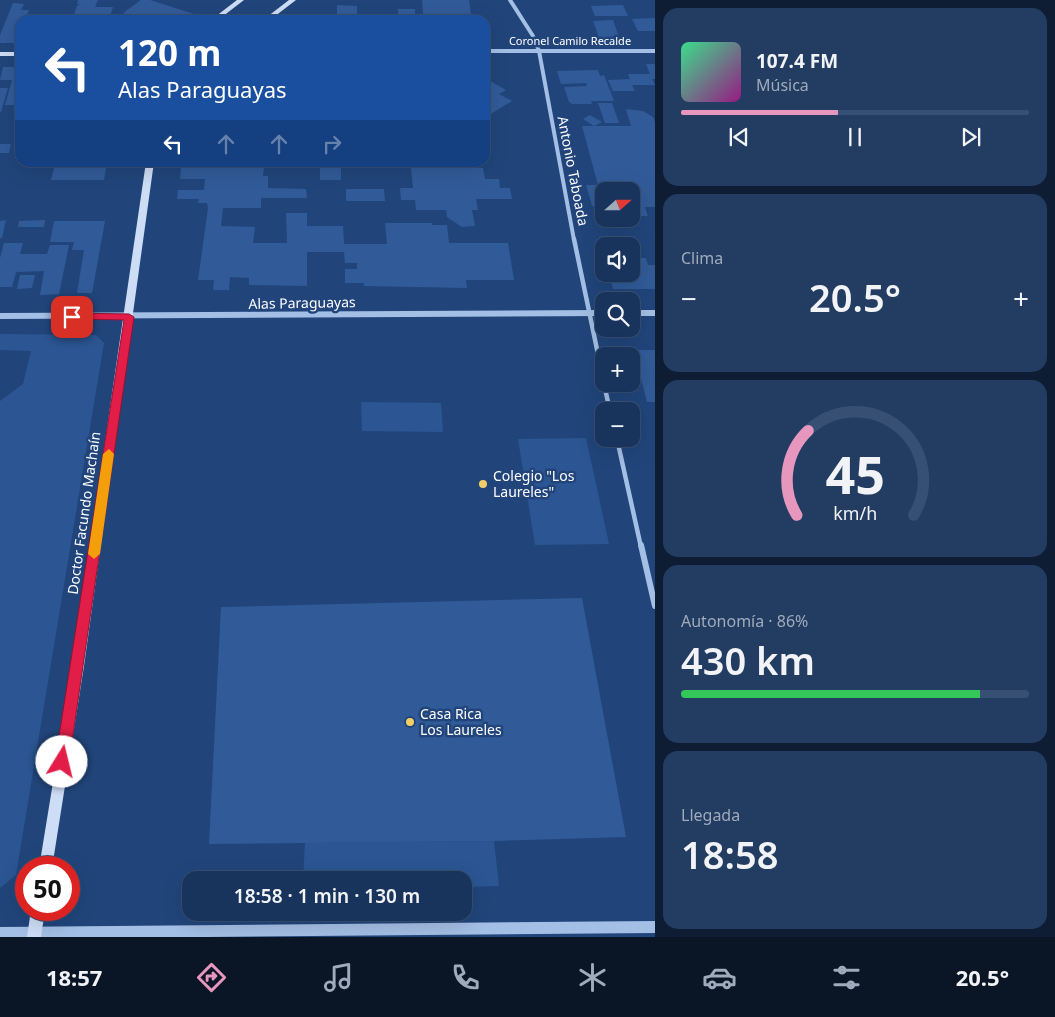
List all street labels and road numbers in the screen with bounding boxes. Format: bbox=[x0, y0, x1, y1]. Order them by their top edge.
street label: Coronel Camilo Recalde bbox=[509, 33, 631, 48]
street label: Antonio Taboada bbox=[554, 114, 593, 227]
street label: Alas Paraguayas bbox=[248, 292, 356, 313]
street label: Doctor Facundo Machaín bbox=[63, 430, 104, 596]

